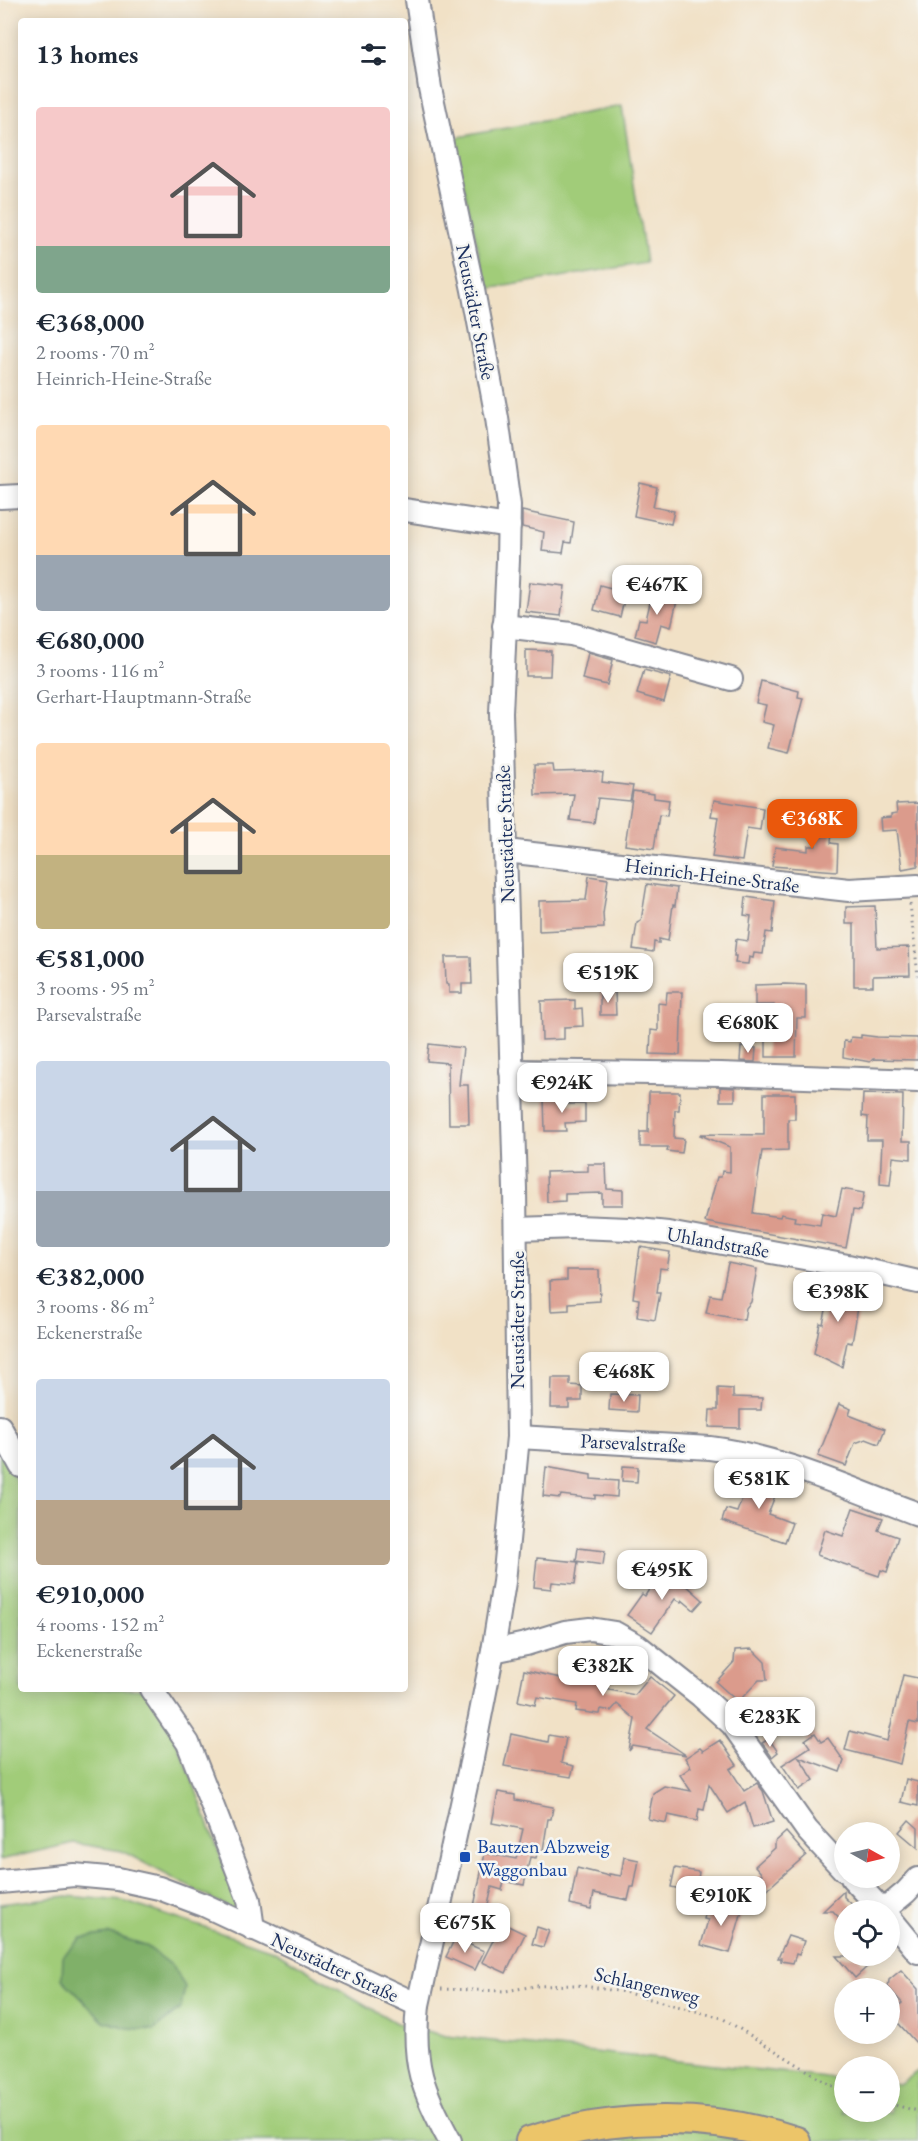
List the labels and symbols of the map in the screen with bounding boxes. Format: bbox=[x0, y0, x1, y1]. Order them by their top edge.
street label: Neustädter Straße bbox=[450, 242, 502, 382]
pin: €467K bbox=[615, 565, 699, 616]
street label: Neustädter Straße bbox=[490, 764, 520, 903]
pin: €368K bbox=[770, 799, 854, 850]
street label: Heinrich-Heine-Straße bbox=[623, 851, 801, 899]
pin: €519K bbox=[566, 953, 650, 1004]
pin: €680K bbox=[706, 1003, 790, 1054]
pin: €924K bbox=[520, 1063, 604, 1114]
street label: Uhlandstraße bbox=[665, 1220, 772, 1264]
street label: Neustädter Straße bbox=[504, 1251, 530, 1389]
pin: €398K bbox=[796, 1272, 880, 1323]
pin: €468K bbox=[582, 1352, 666, 1403]
street label: Parsevalstraße bbox=[580, 1427, 687, 1459]
pin: €581K bbox=[717, 1459, 801, 1510]
pin: €495K bbox=[620, 1550, 704, 1601]
pin: €382K bbox=[561, 1646, 645, 1697]
pin: €283K bbox=[728, 1697, 812, 1748]
north arrow bbox=[834, 1822, 900, 1888]
place label: Bautzen Abzweig Waggonbau bbox=[477, 1833, 610, 1882]
marker: Bautzen Abzweig Waggonbau bbox=[458, 1850, 472, 1864]
pin: €910K bbox=[679, 1876, 763, 1927]
pin: €675K bbox=[423, 1903, 507, 1954]
street label: Neustädter Straße bbox=[267, 1926, 403, 2008]
street label: Schlangenweg bbox=[592, 1960, 703, 2010]

